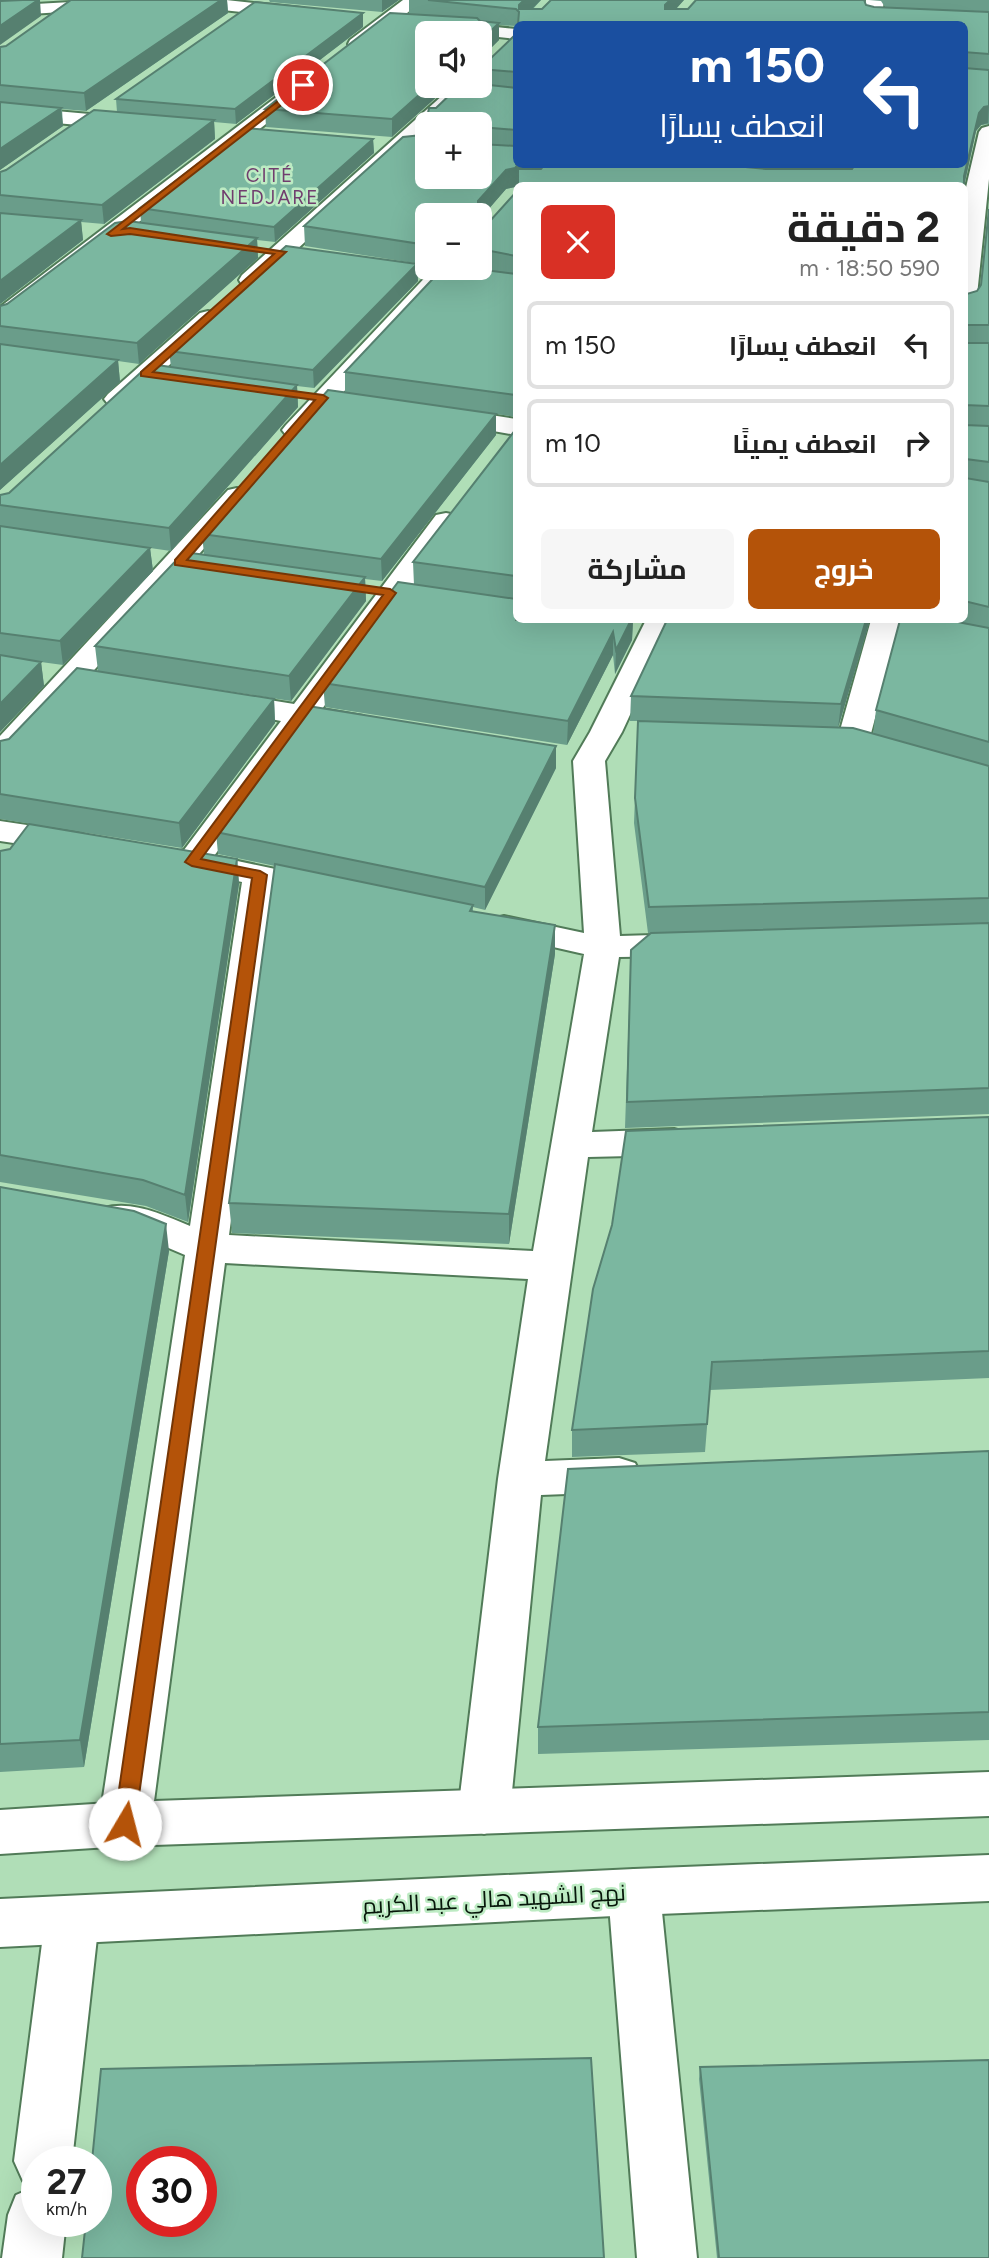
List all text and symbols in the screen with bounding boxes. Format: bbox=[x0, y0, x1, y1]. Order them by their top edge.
map controls bbox=[415, 21, 492, 280]
button: sound bbox=[415, 21, 492, 98]
text: 150 m bbox=[690, 35, 825, 94]
icon: left bbox=[849, 49, 940, 140]
pin bbox=[273, 55, 333, 115]
icon: arrive bbox=[284, 66, 322, 104]
text: انعطف يسارًا bbox=[659, 107, 825, 145]
button: + bbox=[415, 112, 492, 189]
district label: CITÉ NEDJARE bbox=[221, 164, 319, 209]
text: 2 دقيقة bbox=[787, 202, 940, 253]
button: − bbox=[415, 203, 492, 280]
button: close bbox=[541, 205, 615, 279]
text: 590 m · 18:50 bbox=[799, 254, 940, 282]
icon: left bbox=[898, 326, 936, 364]
text: 150 m bbox=[545, 329, 616, 361]
text: انعطف يسارًا bbox=[729, 330, 877, 362]
icon: right bbox=[898, 424, 936, 462]
text: 10 m bbox=[545, 427, 601, 459]
text: انعطف يمينًا bbox=[732, 428, 877, 460]
button: مشاركة bbox=[541, 529, 734, 609]
button: خروج bbox=[748, 529, 940, 609]
position arrow bbox=[88, 1787, 162, 1861]
street label: نهج الشهيد هالي عبد الكريم bbox=[361, 1878, 627, 1924]
speed limit sign: 30 bbox=[126, 2146, 217, 2237]
text: 27 bbox=[47, 2161, 86, 2203]
text: km/h bbox=[46, 2198, 87, 2220]

